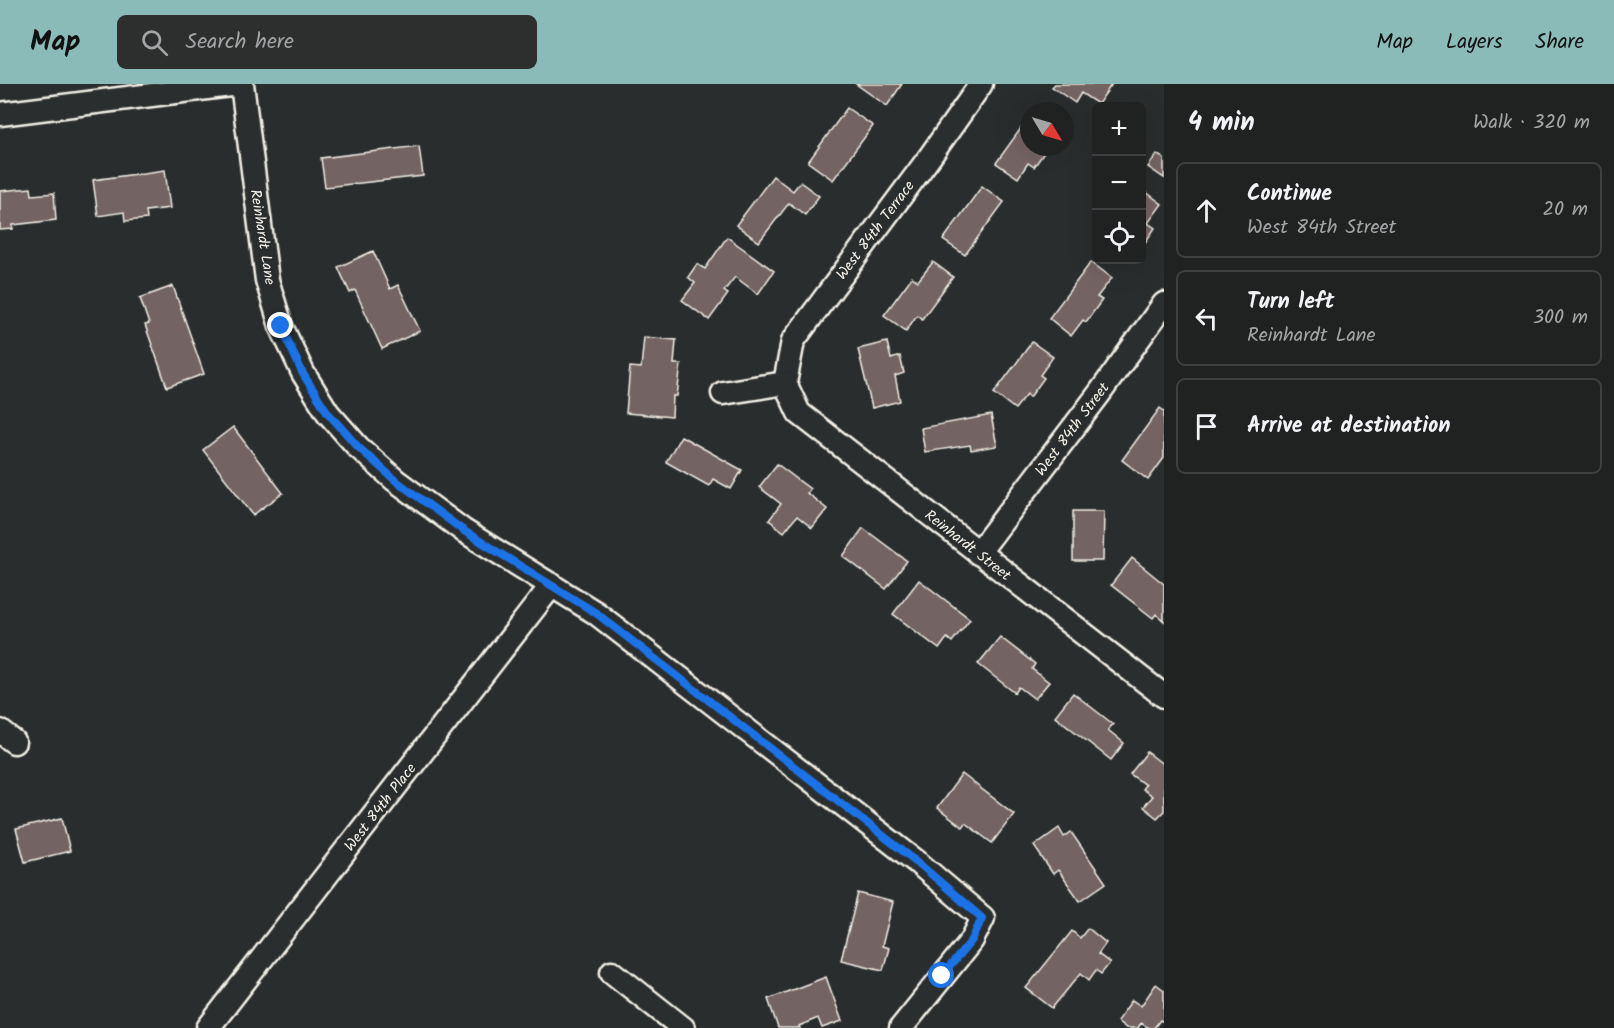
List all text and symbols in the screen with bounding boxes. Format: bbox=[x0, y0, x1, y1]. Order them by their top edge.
search box bbox=[117, 15, 537, 69]
text: Map bbox=[30, 20, 81, 65]
text: Search here bbox=[186, 25, 294, 60]
icon: search bbox=[138, 26, 171, 59]
text: Map bbox=[1376, 26, 1413, 59]
text: Layers bbox=[1446, 26, 1502, 59]
text: Share bbox=[1535, 26, 1584, 59]
north arrow bbox=[1020, 102, 1074, 156]
map controls bbox=[1092, 102, 1146, 264]
button: + bbox=[1092, 102, 1146, 156]
text: 4 min bbox=[1188, 102, 1255, 144]
text: Walk · 320 m bbox=[1473, 107, 1590, 139]
button: − bbox=[1092, 156, 1146, 210]
street label: West 84th Terrace bbox=[830, 176, 921, 285]
text: Continue bbox=[1247, 177, 1332, 212]
street label: Reinhardt Lane bbox=[243, 188, 281, 287]
icon: ahead bbox=[1190, 194, 1223, 227]
text: 20 m bbox=[1542, 194, 1588, 226]
button: locate bbox=[1092, 210, 1146, 264]
text: West 84th Street bbox=[1247, 212, 1396, 244]
text: Turn left bbox=[1247, 285, 1334, 320]
icon: left bbox=[1190, 302, 1223, 335]
text: 300 m bbox=[1533, 302, 1588, 334]
route end bbox=[267, 312, 293, 338]
text: Reinhardt Lane bbox=[1247, 320, 1376, 352]
street label: West 84th Street bbox=[1030, 378, 1116, 482]
text: Arrive at destination bbox=[1247, 409, 1450, 444]
icon: arrive bbox=[1190, 410, 1223, 443]
street label: Reinhardt Street bbox=[919, 504, 1016, 588]
street label: West 84th Place bbox=[339, 758, 423, 857]
route start bbox=[928, 962, 954, 988]

